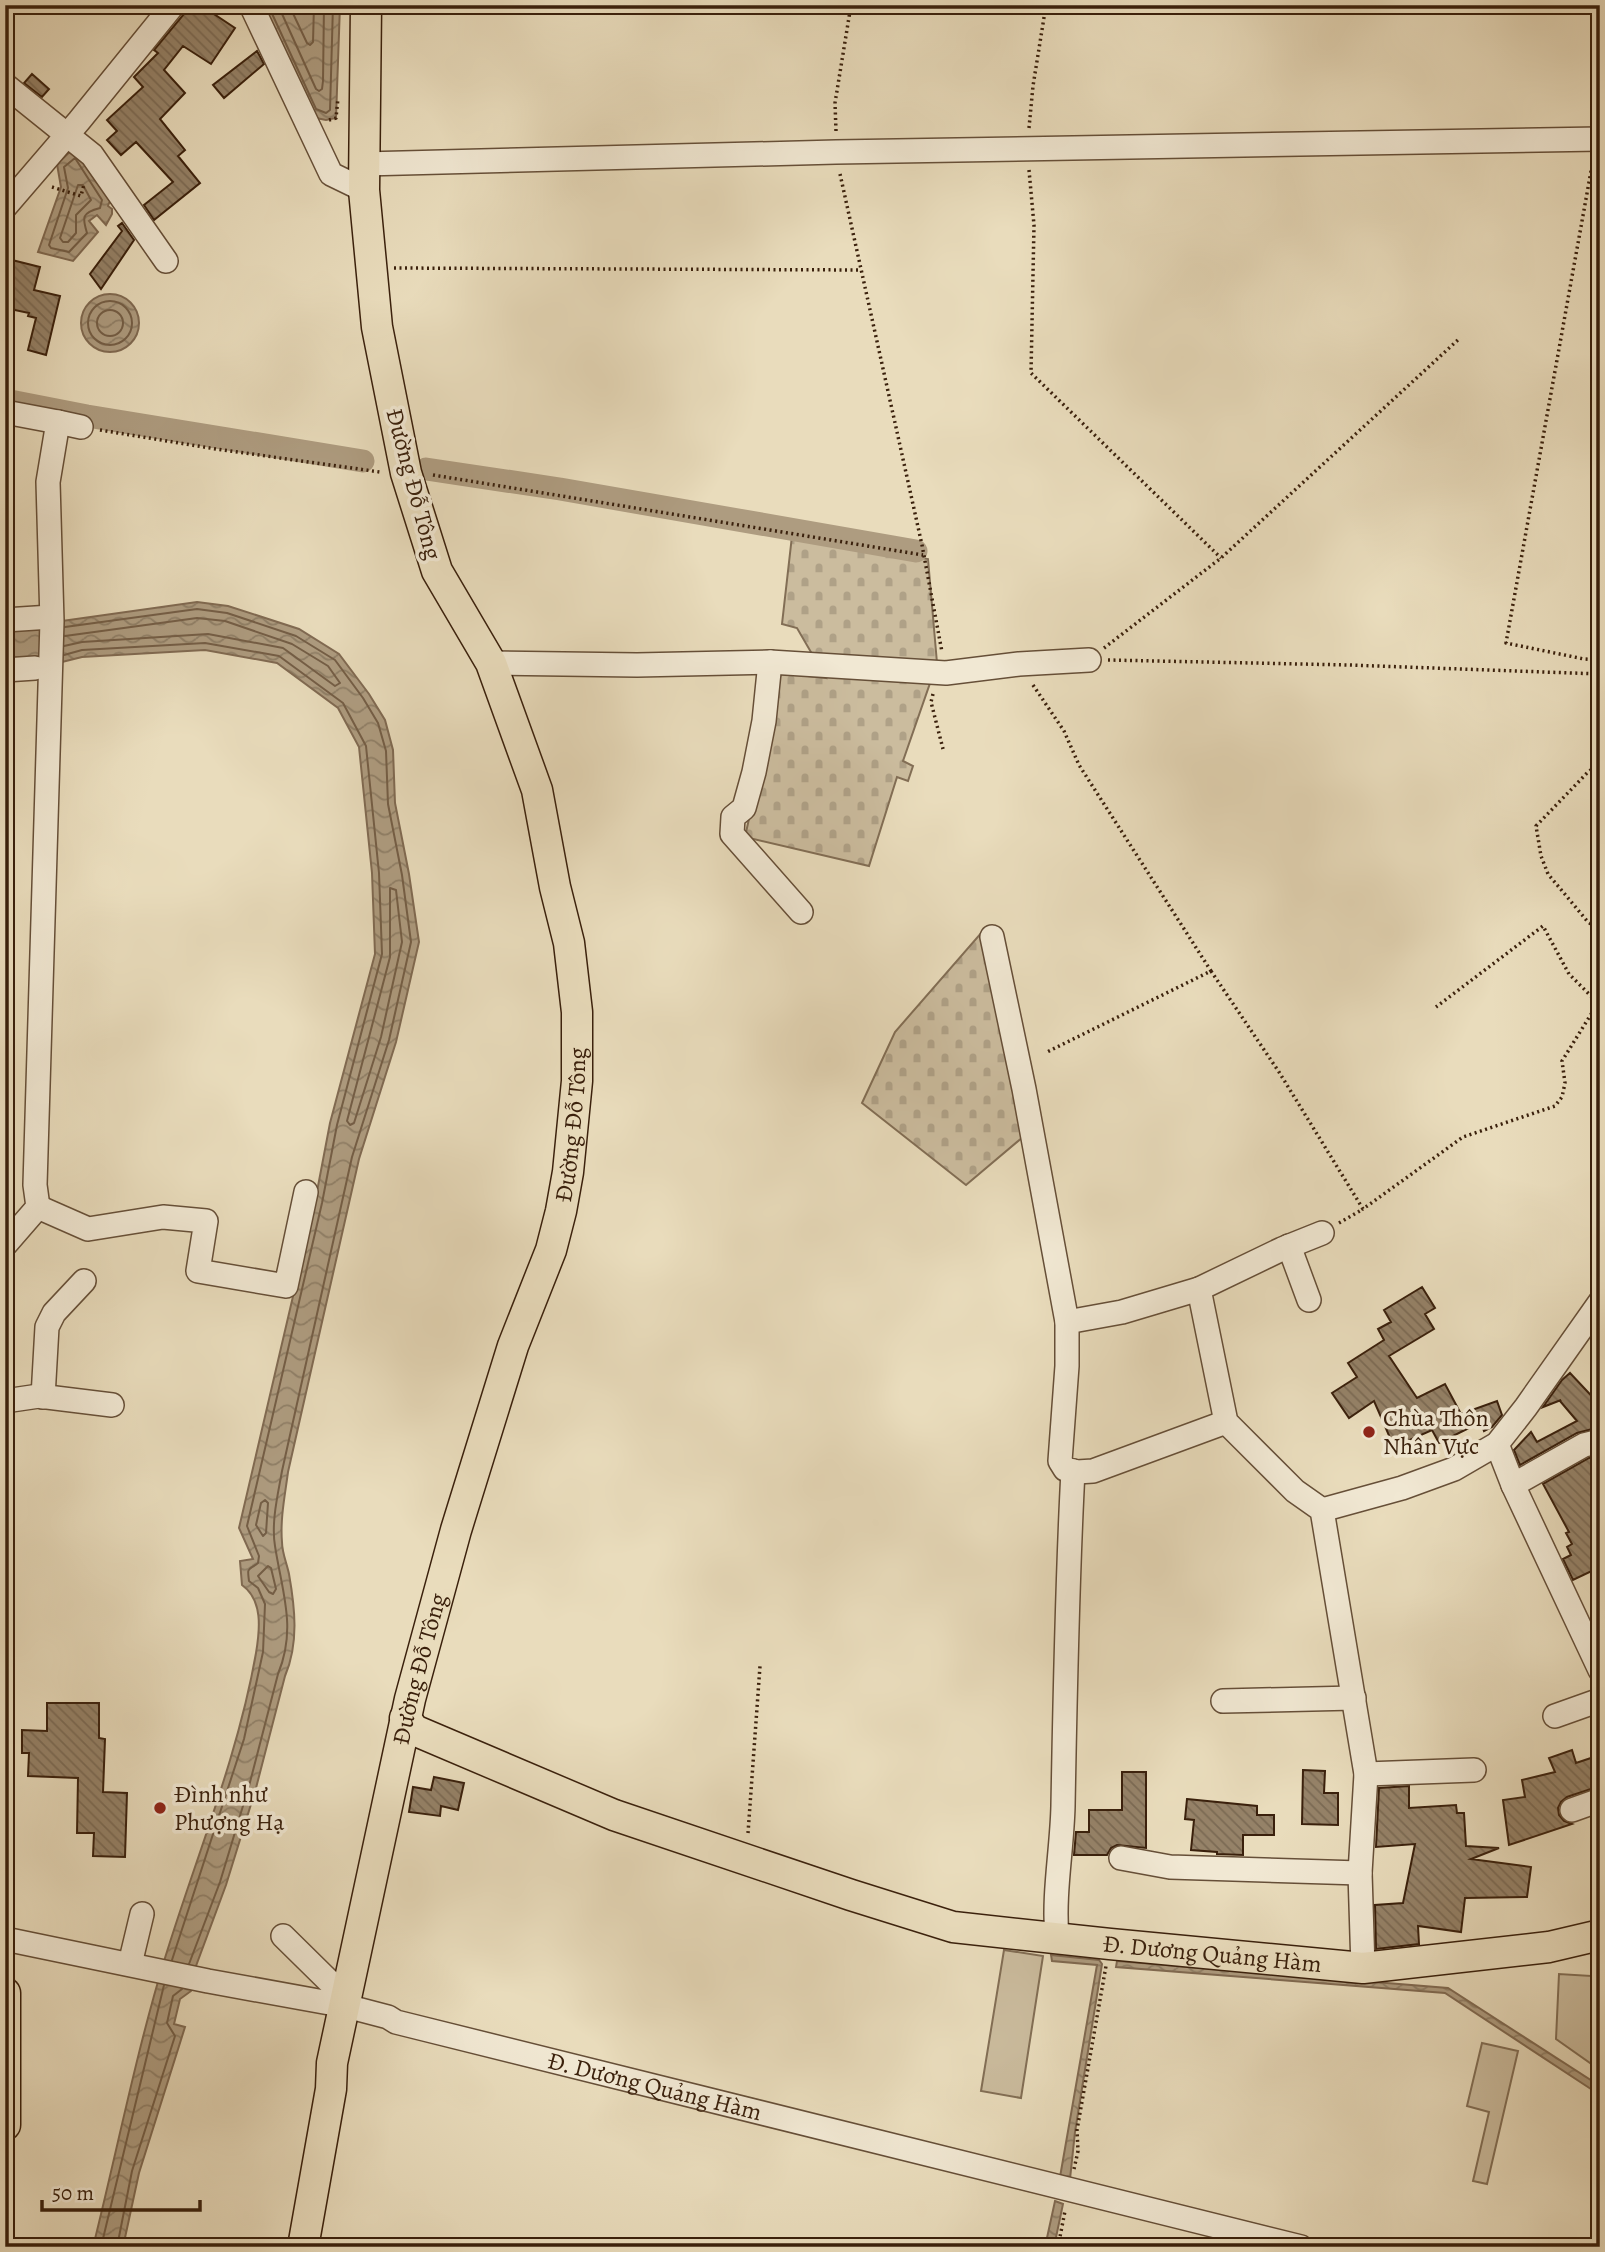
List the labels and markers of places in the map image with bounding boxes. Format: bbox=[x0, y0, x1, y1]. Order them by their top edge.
place label: Chùa Thôn Nhân Vực bbox=[1383, 1402, 1489, 1462]
marker: Chùa Thôn Nhân Vực bbox=[1361, 1424, 1377, 1440]
place label: Đình như Phượng Hạ bbox=[174, 1778, 285, 1838]
marker: Đình như Phượng Hạ bbox=[152, 1800, 168, 1816]

